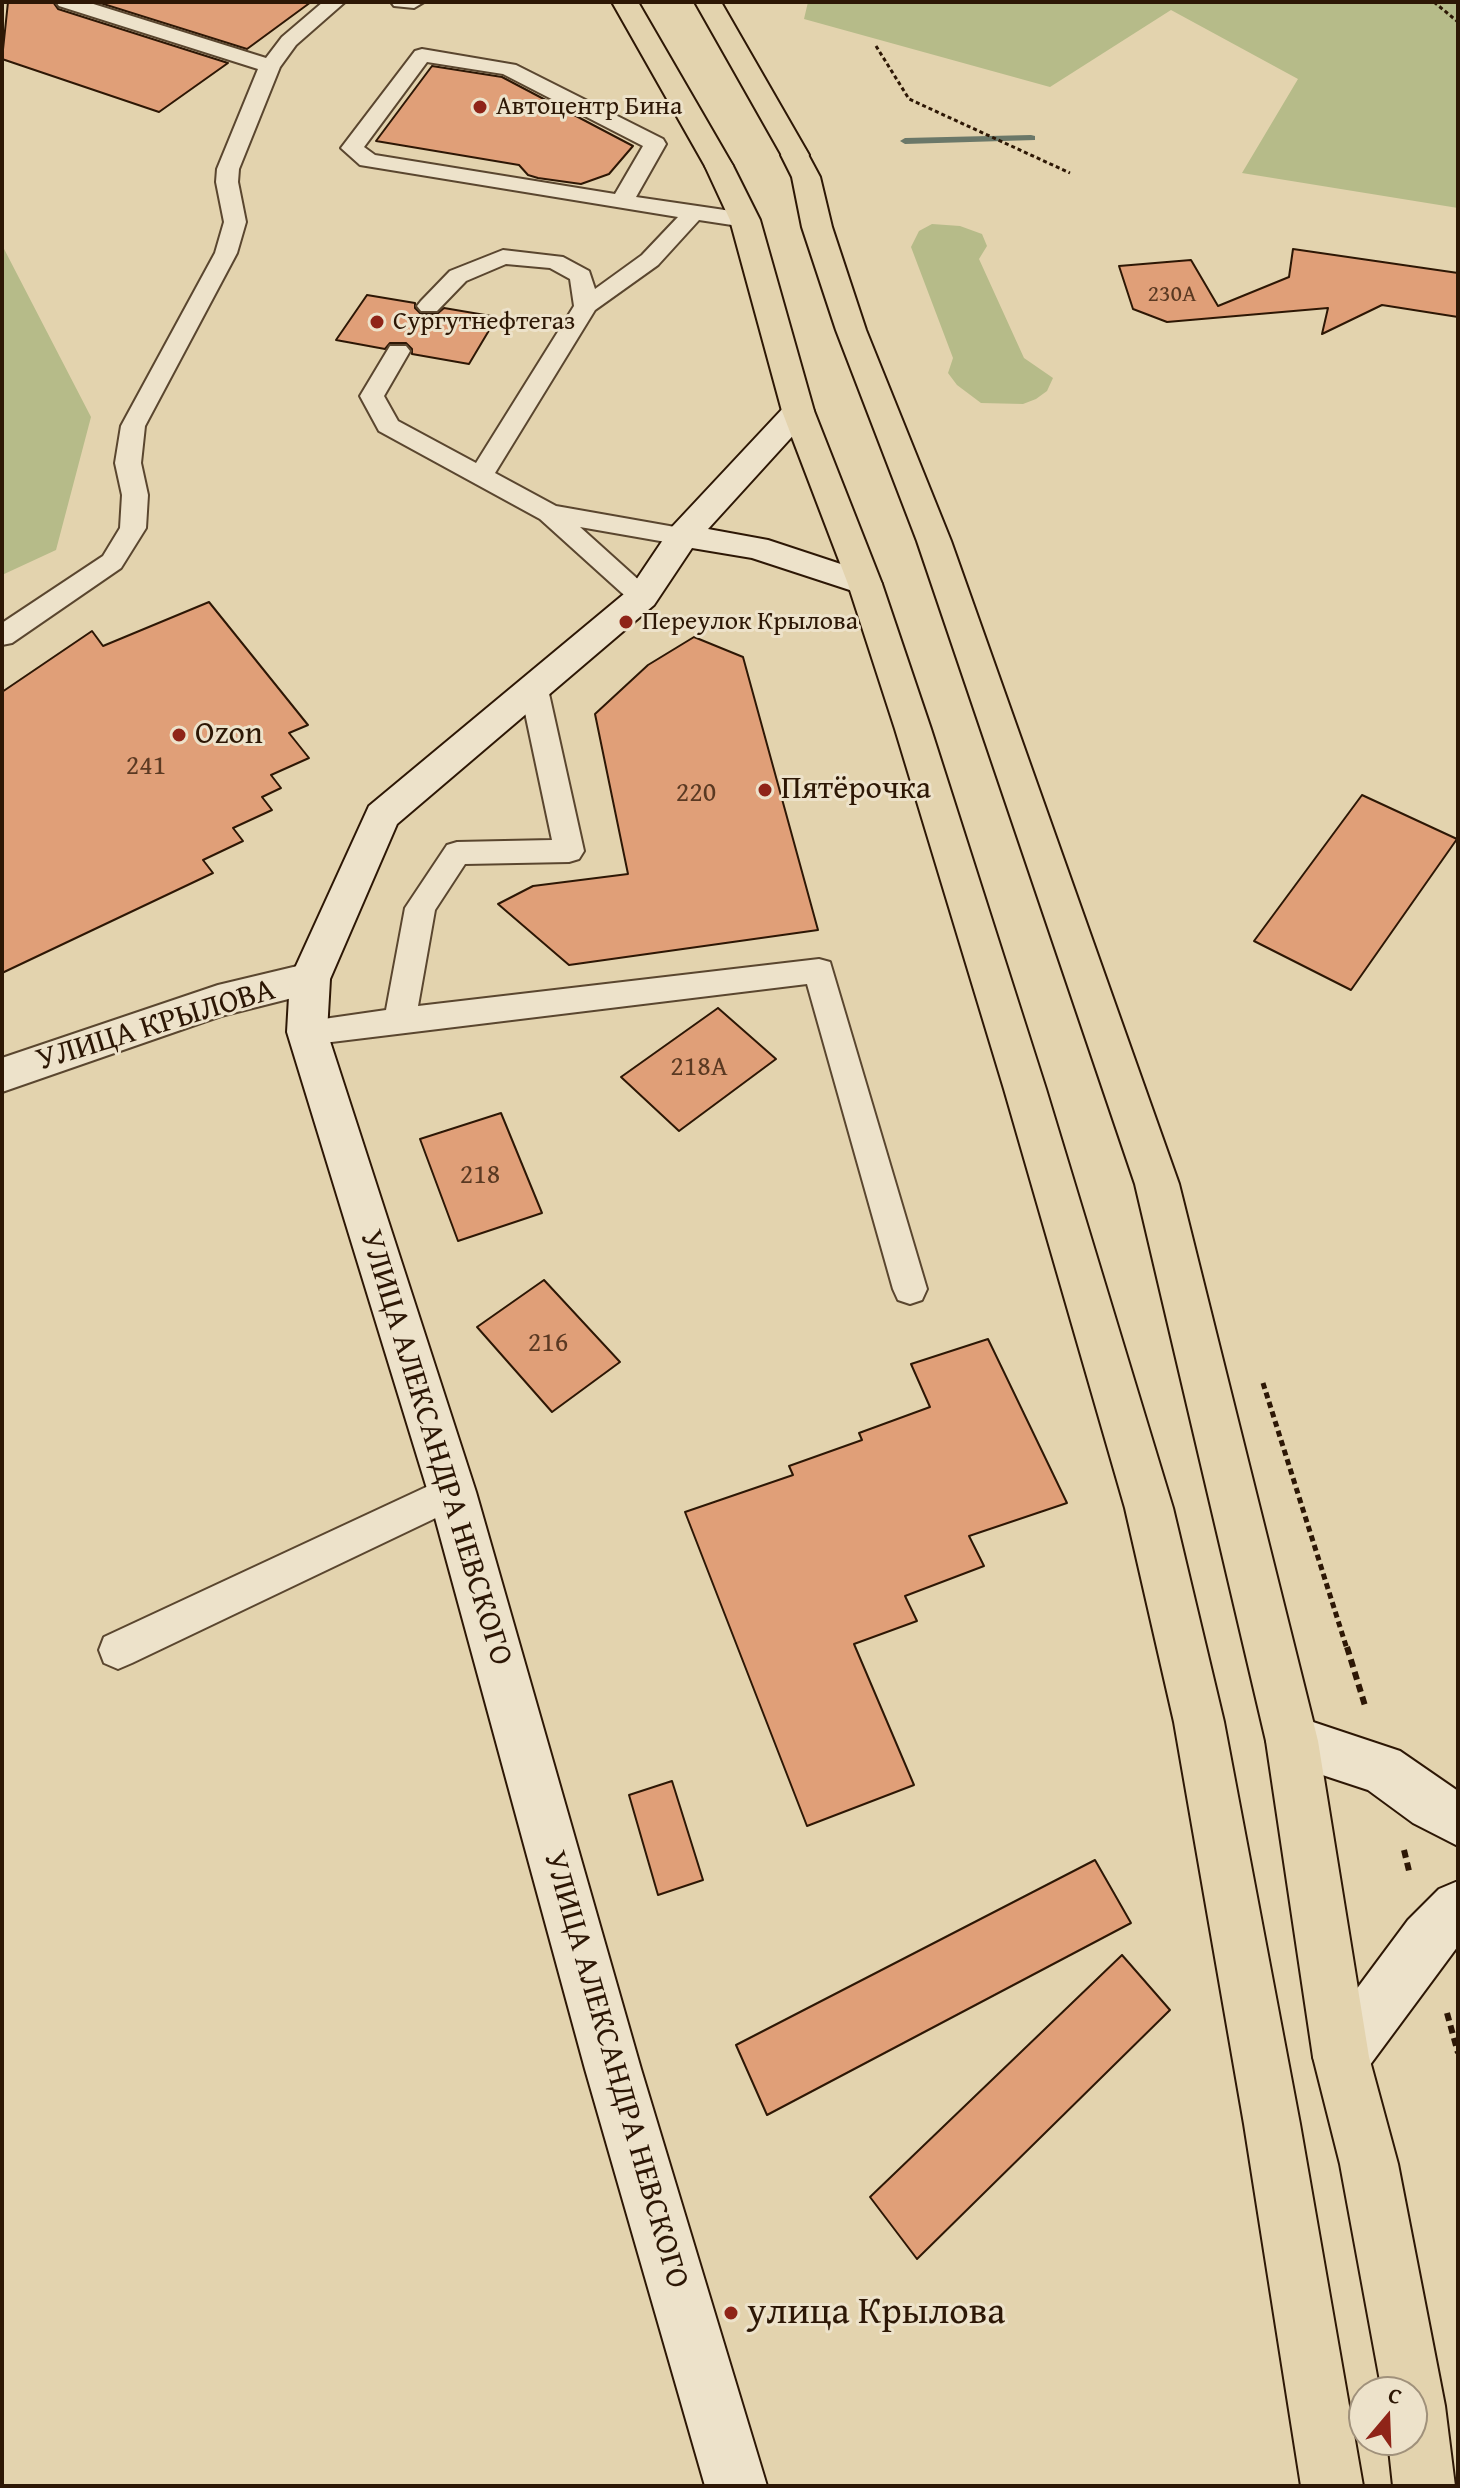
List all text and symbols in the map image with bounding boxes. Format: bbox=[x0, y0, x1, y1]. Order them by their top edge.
place label: Автоцентр Бина bbox=[496, 91, 682, 123]
marker: Автоцентр Бина bbox=[471, 98, 489, 116]
house number: 230А bbox=[1147, 281, 1197, 309]
place label: Сургутнефтегаз bbox=[393, 306, 575, 338]
marker: Сургутнефтегаз bbox=[368, 313, 386, 331]
place label: Переулок Крылова bbox=[642, 606, 858, 638]
marker: Переулок Крылова bbox=[617, 613, 635, 631]
place label: Ozon bbox=[195, 716, 263, 754]
marker: Ozon bbox=[170, 726, 188, 744]
house number: 241 bbox=[126, 750, 166, 784]
place label: Пятёрочка bbox=[781, 771, 931, 809]
house number: 220 bbox=[676, 777, 716, 811]
marker: Пятёрочка bbox=[756, 781, 774, 799]
street label: УЛИЦА КРЫЛОВА bbox=[32, 971, 280, 1081]
house number: 218А bbox=[670, 1051, 728, 1085]
house number: 218 bbox=[460, 1159, 500, 1193]
street label: УЛИЦА АЛЕКСАНДРА НЕВСКОГО bbox=[350, 1226, 520, 1670]
house number: 216 bbox=[528, 1327, 568, 1361]
street label: УЛИЦА АЛЕКСАНДРА НЕВСКОГО bbox=[534, 1847, 696, 2293]
place label: улица Крылова bbox=[747, 2290, 1005, 2336]
marker: улица Крылова bbox=[722, 2304, 740, 2322]
north arrow bbox=[1348, 2376, 1428, 2456]
text: С bbox=[1384, 2378, 1406, 2412]

